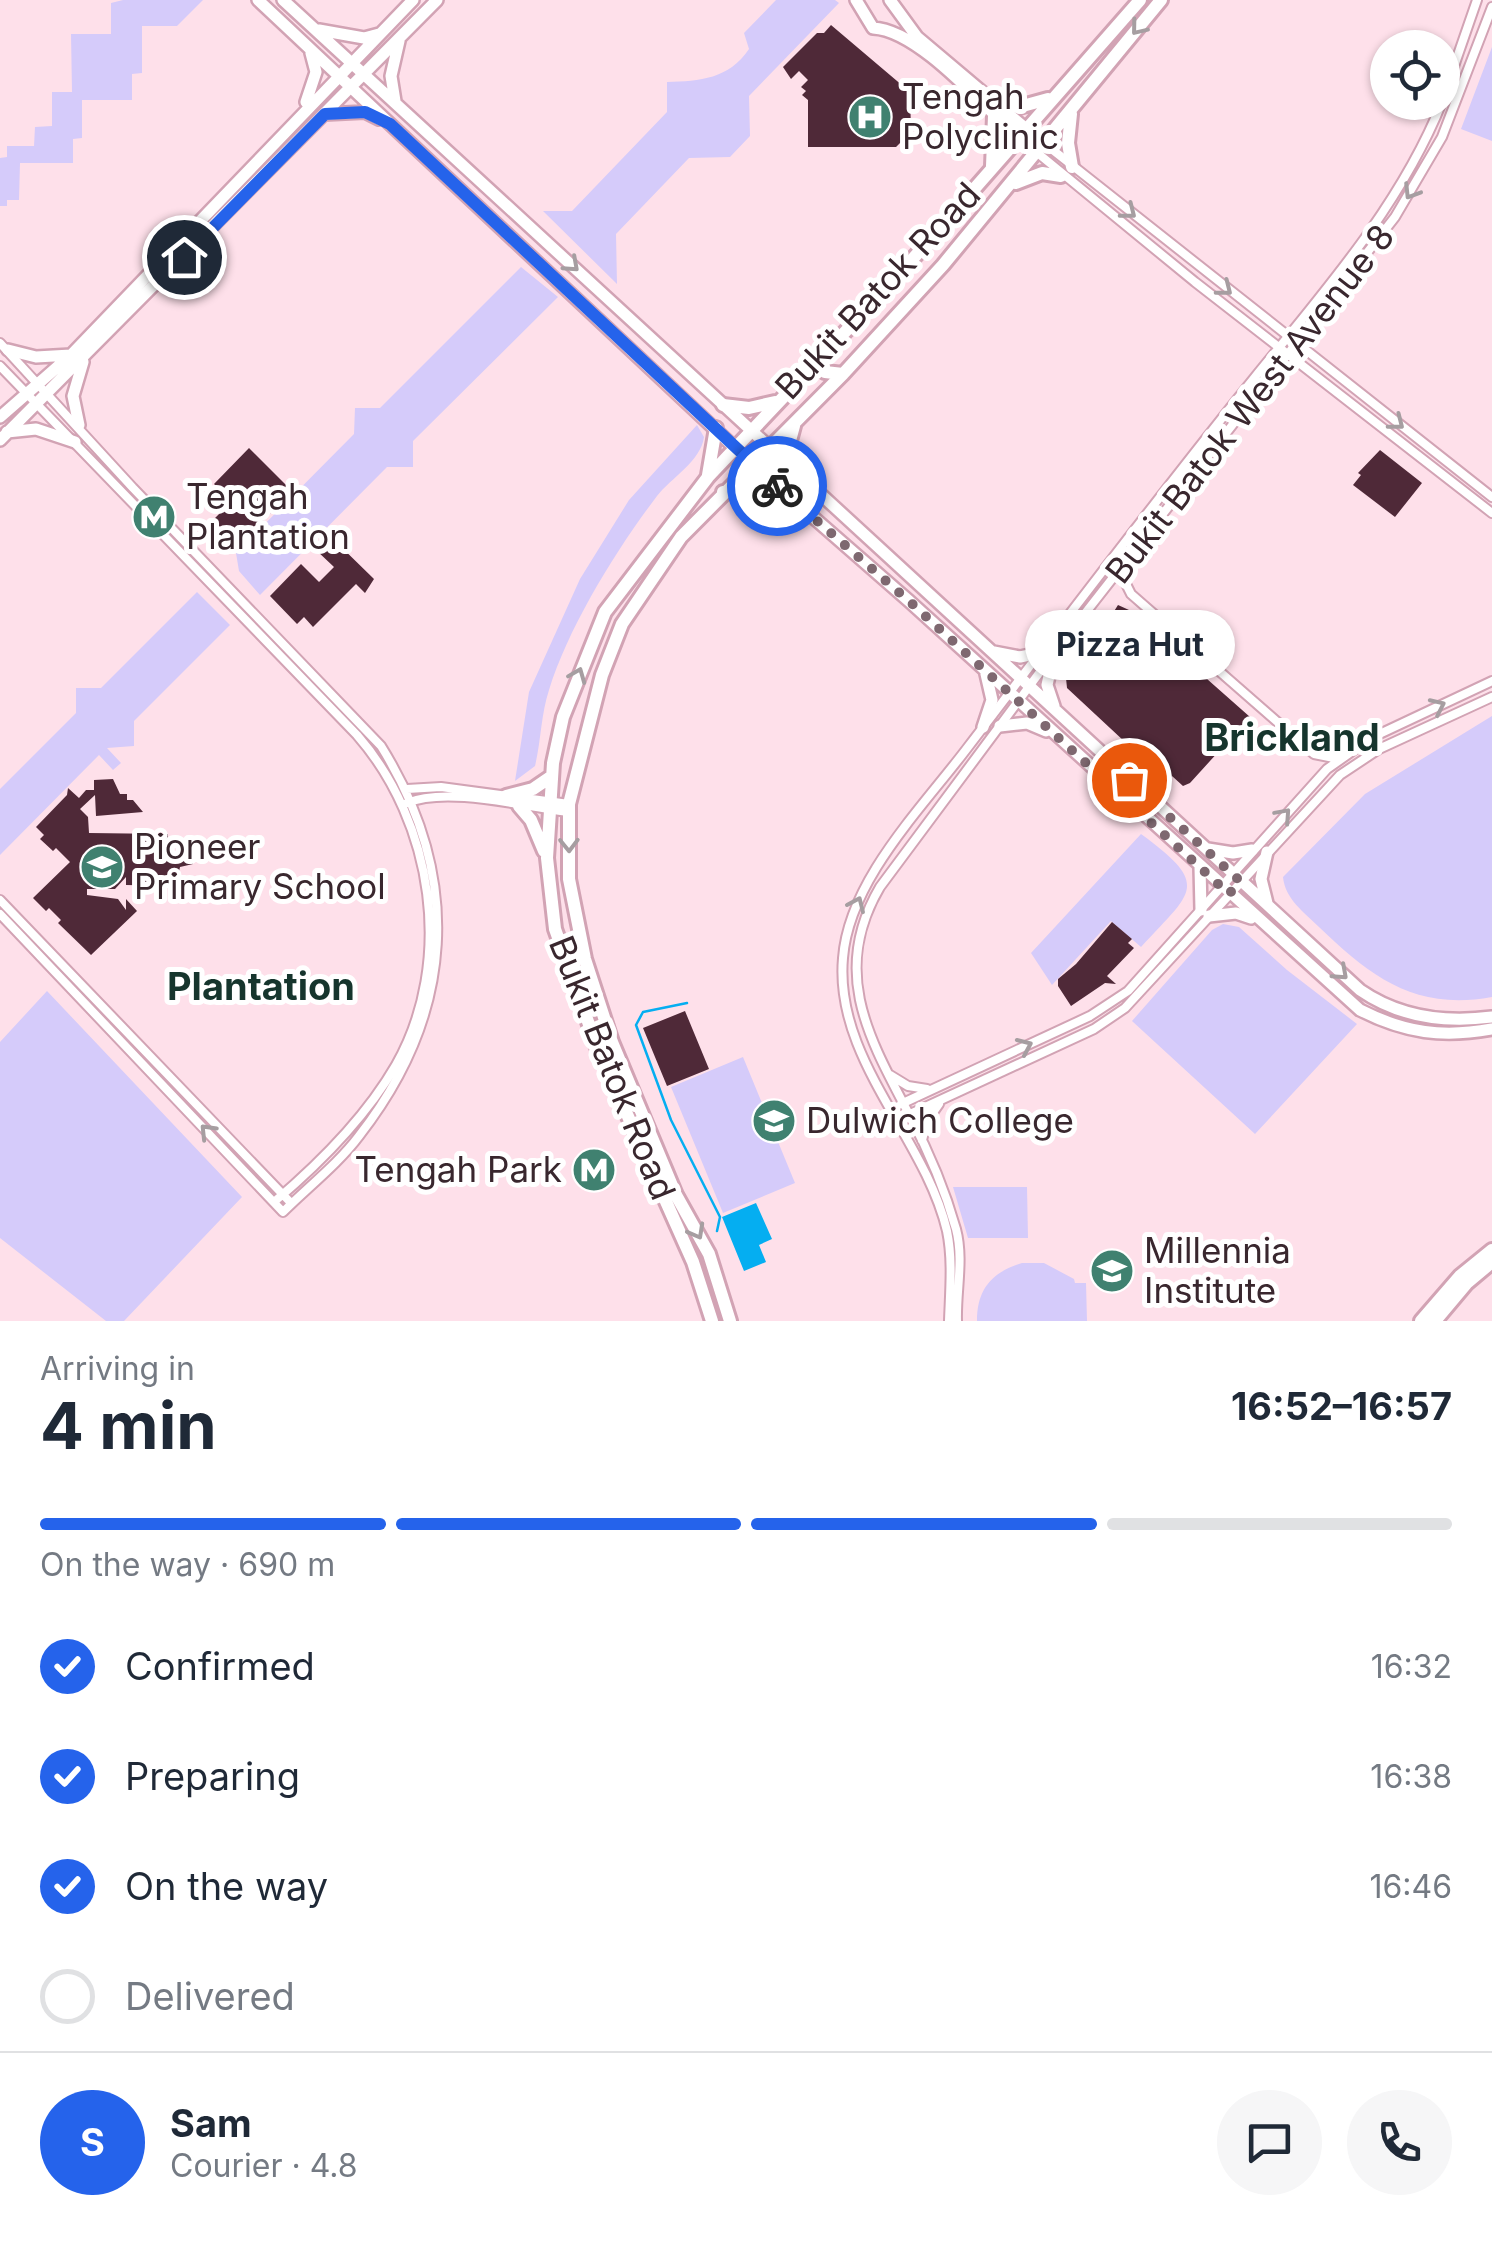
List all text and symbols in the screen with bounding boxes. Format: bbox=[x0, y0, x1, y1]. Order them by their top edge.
one-way arrow bbox=[1132, 17, 1150, 35]
map controls bbox=[1370, 30, 1460, 120]
button: locate bbox=[1370, 30, 1460, 120]
place label: Tengah Polyclinic bbox=[902, 75, 1059, 157]
hospital icon: Tengah Polyclinic bbox=[847, 94, 893, 140]
street label: Bukit Batok Road bbox=[766, 173, 988, 407]
one-way arrow bbox=[1404, 181, 1423, 199]
one-way arrow bbox=[1118, 200, 1136, 218]
pin bbox=[142, 215, 227, 300]
street label: Bukit Batok West Avenue 8 bbox=[1096, 216, 1402, 591]
icon: home bbox=[157, 230, 212, 285]
one-way arrow bbox=[560, 254, 579, 272]
one-way arrow bbox=[1214, 277, 1232, 294]
one-way arrow bbox=[1386, 411, 1404, 429]
courier bbox=[727, 436, 827, 536]
icon: bike bbox=[750, 459, 805, 514]
place label: Tengah Plantation bbox=[186, 475, 350, 557]
metro station icon: Tengah Plantation bbox=[131, 494, 177, 540]
callout: Pizza Hut bbox=[1024, 610, 1234, 680]
text: Pizza Hut bbox=[1056, 625, 1204, 664]
one-way arrow bbox=[567, 667, 587, 685]
one-way arrow bbox=[1428, 699, 1446, 719]
district label: Brickland bbox=[1204, 714, 1380, 760]
pin bbox=[1087, 738, 1172, 823]
icon: bag bbox=[1102, 753, 1157, 808]
one-way arrow bbox=[1272, 808, 1290, 827]
place label: Pioneer Primary School bbox=[134, 825, 386, 907]
one-way arrow bbox=[558, 838, 580, 854]
school or university icon: Pioneer Primary School bbox=[79, 844, 125, 890]
one-way arrow bbox=[845, 896, 865, 914]
street label: Bukit Batok Road bbox=[541, 930, 685, 1206]
one-way arrow bbox=[1329, 961, 1348, 979]
district label: Plantation bbox=[167, 963, 355, 1009]
one-way arrow bbox=[1015, 1039, 1033, 1059]
school or university icon: Dulwich College bbox=[751, 1098, 797, 1144]
place label: Dulwich College bbox=[806, 1099, 1074, 1141]
one-way arrow bbox=[201, 1124, 219, 1143]
metro station icon: Tengah Park bbox=[571, 1147, 617, 1193]
place label: Tengah Park bbox=[354, 1148, 562, 1190]
one-way arrow bbox=[684, 1222, 704, 1240]
place label: Millennia Institute bbox=[1144, 1229, 1291, 1311]
school or university icon: Millennia Institute bbox=[1089, 1248, 1135, 1294]
text: Arriving in bbox=[40, 1349, 195, 1388]
text: 16:52–16:57 bbox=[1231, 1383, 1452, 1429]
text: 4 min bbox=[40, 1386, 217, 1465]
text: On the way · 690 m bbox=[40, 1545, 335, 1584]
icon: check bbox=[40, 1639, 95, 1694]
text: Confirmed bbox=[125, 1643, 315, 1689]
text: 16:32 bbox=[1371, 1647, 1452, 1686]
icon: check bbox=[40, 1749, 95, 1804]
text: Preparing bbox=[125, 1753, 300, 1799]
text: 16:38 bbox=[1370, 1757, 1452, 1796]
icon: check bbox=[40, 1859, 95, 1914]
text: On the way bbox=[125, 1863, 328, 1909]
text: 16:46 bbox=[1369, 1867, 1452, 1906]
text: Delivered bbox=[125, 1973, 295, 2019]
button: chat bbox=[1217, 2090, 1322, 2195]
button: phone bbox=[1347, 2090, 1452, 2195]
text: Sam bbox=[170, 2100, 252, 2146]
text: S bbox=[80, 2119, 105, 2165]
text: Courier · 4.8 bbox=[170, 2146, 358, 2185]

